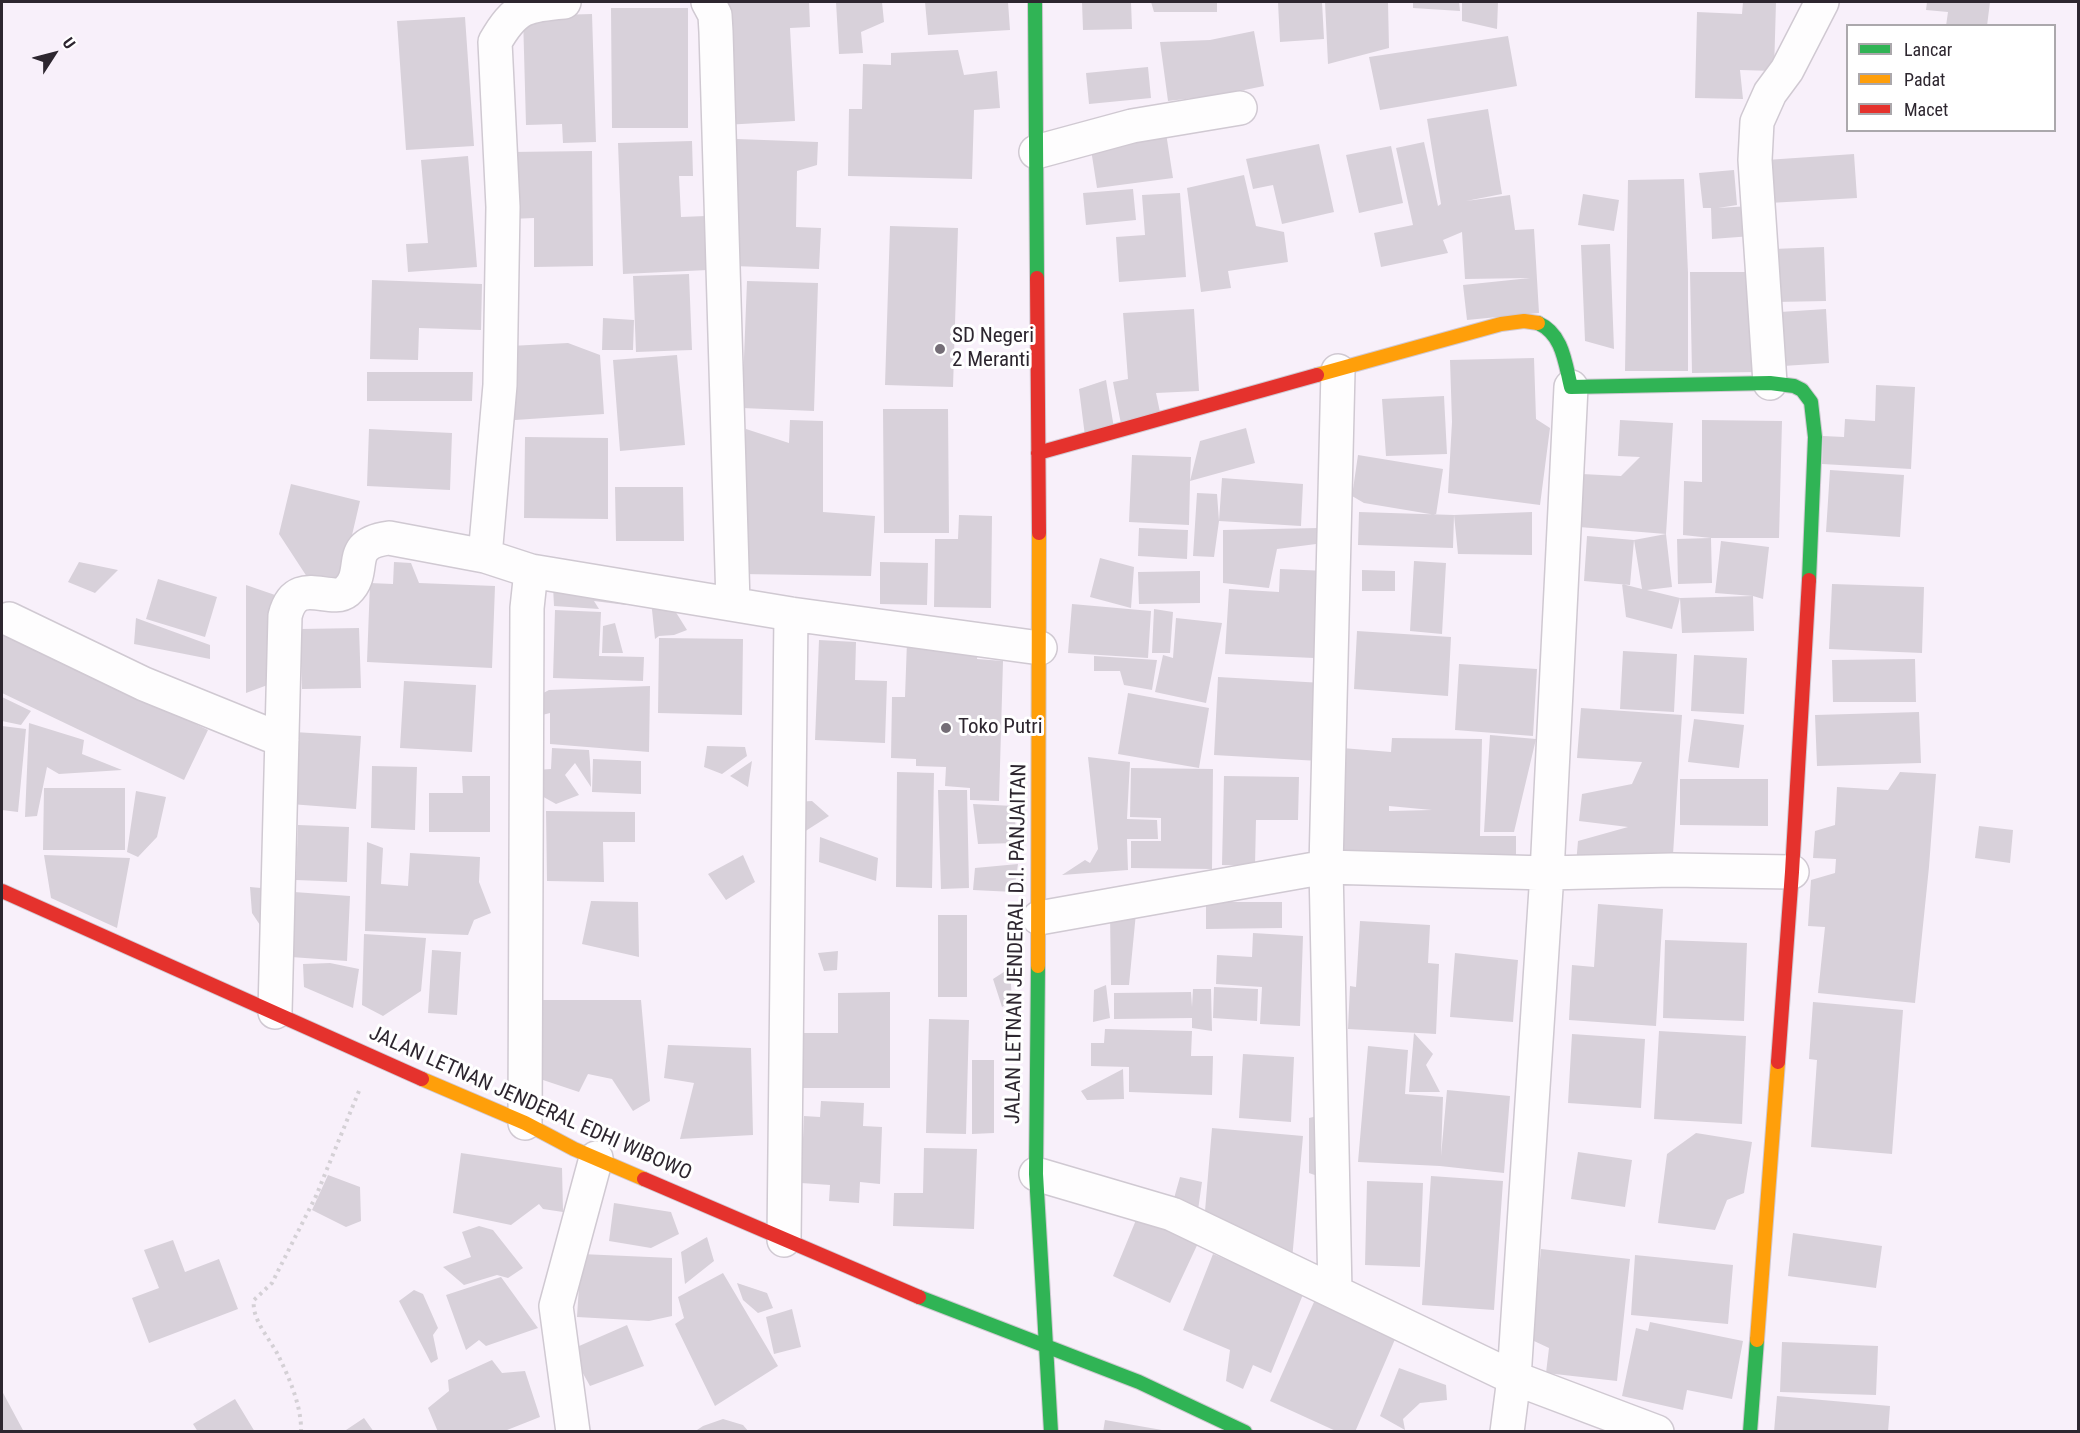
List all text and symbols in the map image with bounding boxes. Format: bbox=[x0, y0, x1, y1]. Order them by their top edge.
north arrow bbox=[24, 24, 84, 84]
legend bbox=[1846, 24, 2056, 132]
text: U bbox=[59, 34, 79, 52]
text: Lancar bbox=[1904, 39, 1952, 60]
text: Padat bbox=[1904, 69, 1945, 90]
text: Macet bbox=[1904, 99, 1948, 120]
place label: SD Negeri 2 Meranti bbox=[952, 324, 1034, 374]
marker: SD Negeri 2 Meranti bbox=[933, 342, 947, 356]
place label: Toko Putri bbox=[958, 715, 1043, 741]
marker: Toko Putri bbox=[939, 721, 953, 735]
street label: JALAN LETNAN JENDERAL D.I. PANJAITAN bbox=[1001, 764, 1033, 1124]
street label: JALAN LETNAN JENDERAL EDHI WIBOWO bbox=[365, 1021, 695, 1187]

